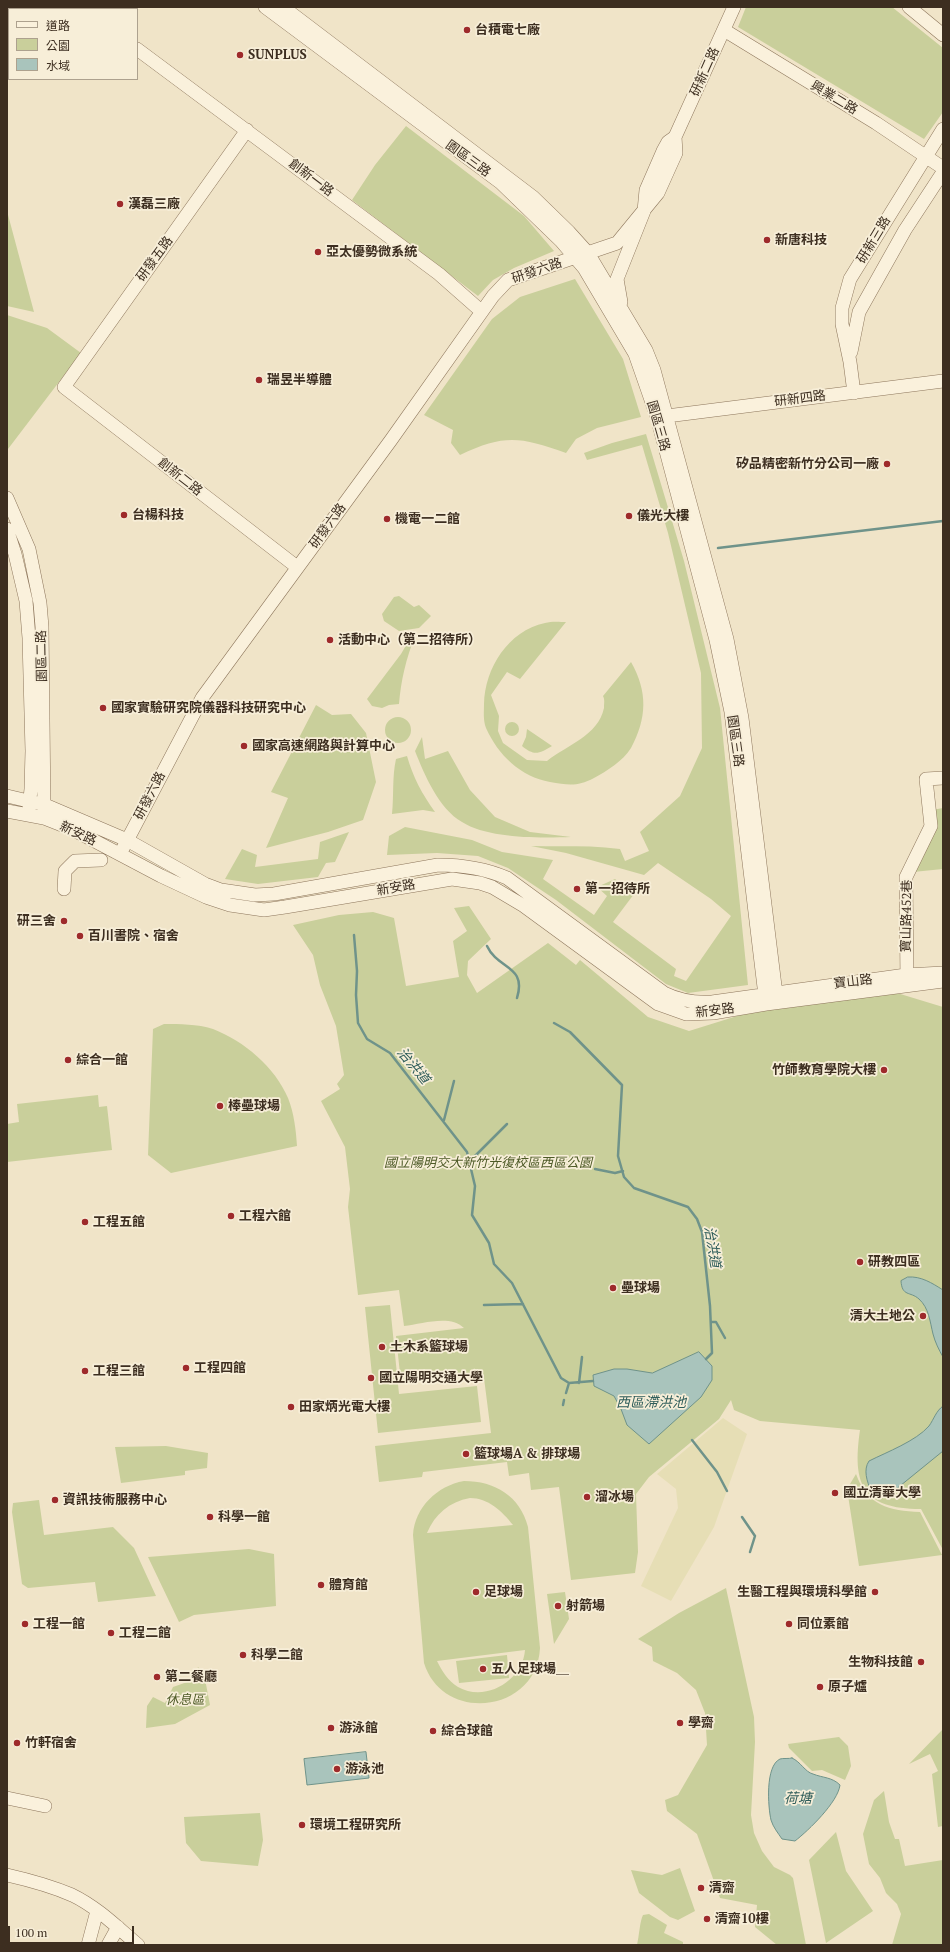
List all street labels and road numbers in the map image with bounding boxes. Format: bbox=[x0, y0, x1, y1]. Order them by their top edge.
street label: 研新二路 bbox=[687, 45, 723, 99]
street label: 興業二路 bbox=[808, 78, 860, 118]
street label: 園區三路 bbox=[442, 137, 494, 181]
street label: 創新一路 bbox=[286, 156, 336, 200]
street label: 研新三路 bbox=[854, 214, 894, 266]
street label: 研發五路 bbox=[133, 233, 177, 285]
street label: 研發六路 bbox=[510, 255, 564, 287]
street label: 研新四路 bbox=[773, 388, 827, 410]
street label: 園區三路 bbox=[643, 399, 673, 453]
street label: 創新二路 bbox=[155, 455, 205, 499]
street label: 研發六路 bbox=[306, 500, 350, 552]
street label: 園區二路 bbox=[34, 630, 50, 682]
street label: 園區三路 bbox=[724, 714, 746, 768]
street label: 研發六路 bbox=[131, 769, 169, 823]
street label: 新安路 bbox=[57, 819, 99, 849]
street label: 新安路 bbox=[375, 877, 417, 899]
street label: 寶山路452巷 bbox=[899, 879, 915, 953]
street label: 寶山路 bbox=[833, 972, 873, 992]
street label: 新安路 bbox=[695, 1001, 735, 1021]

